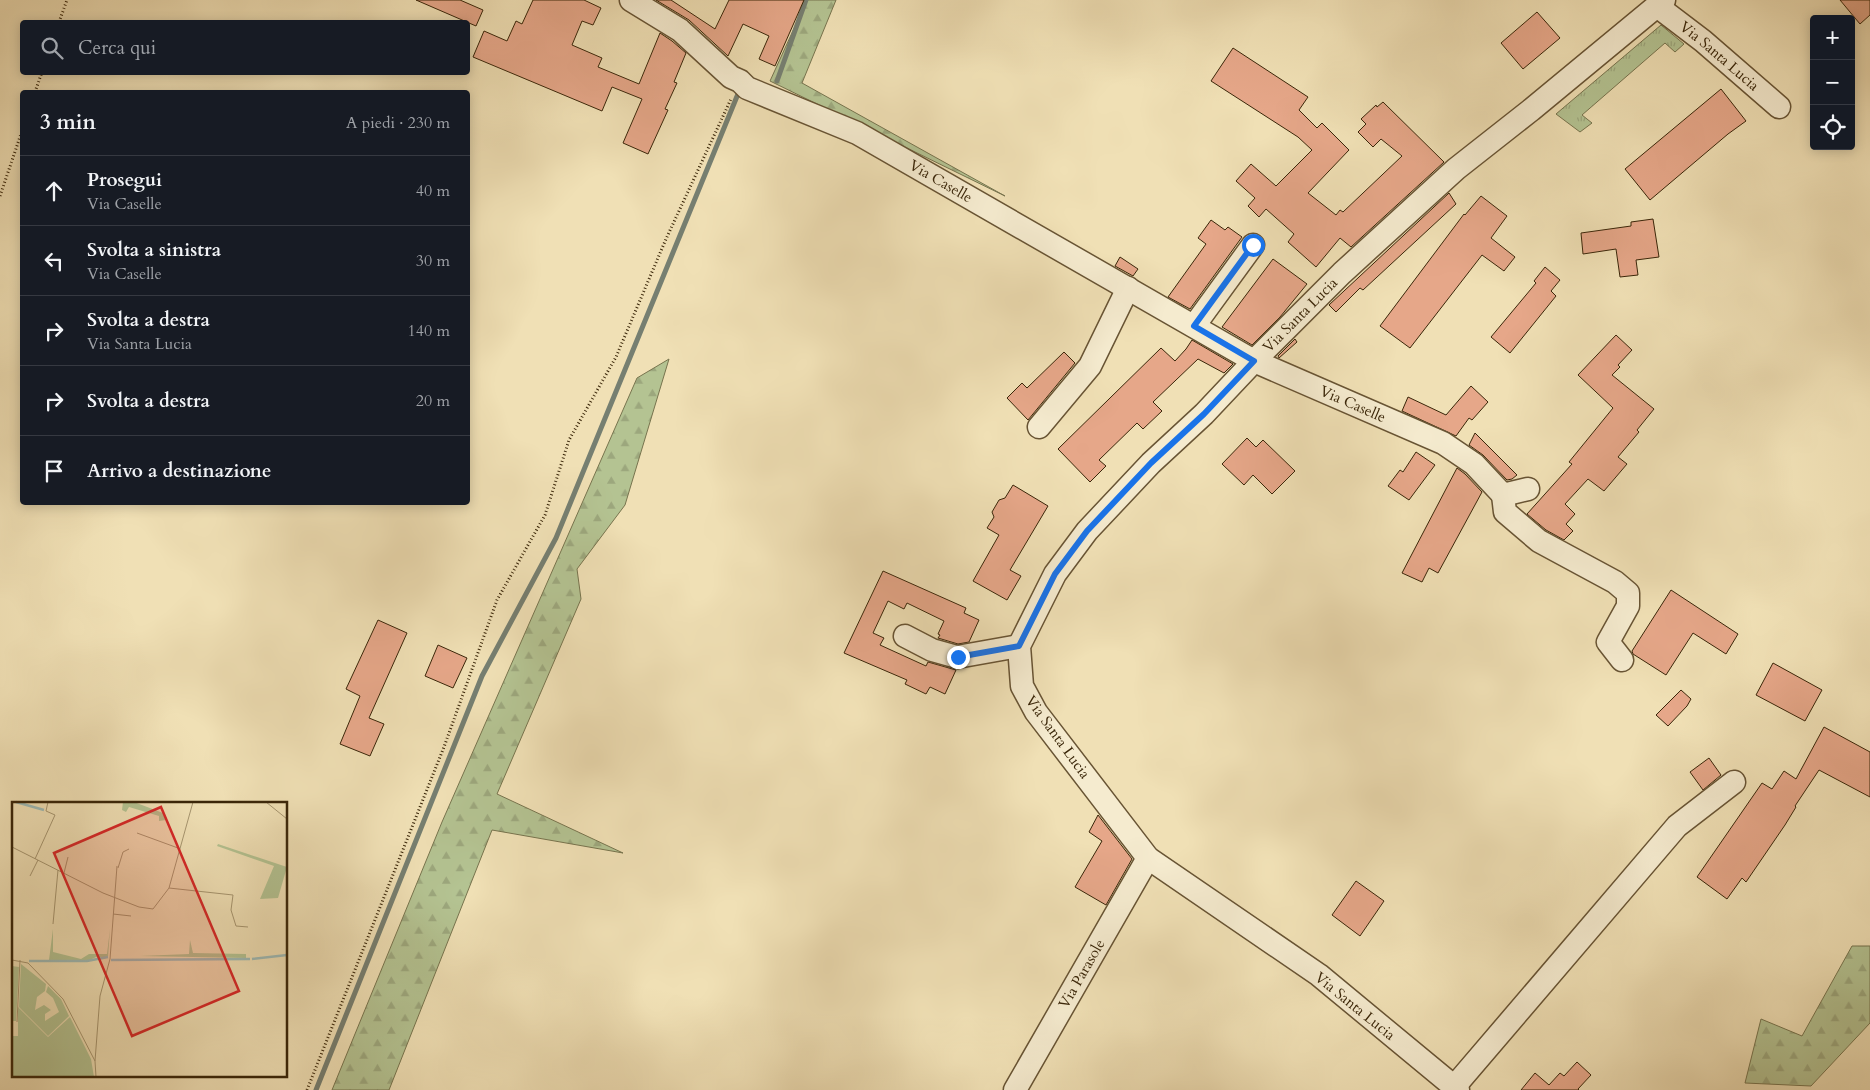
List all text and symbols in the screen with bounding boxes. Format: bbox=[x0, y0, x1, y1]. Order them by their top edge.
map controls bbox=[1810, 15, 1855, 150]
button: + bbox=[1810, 15, 1855, 60]
street label: Via Santa Lucia bbox=[1675, 17, 1764, 96]
search box bbox=[20, 20, 470, 75]
icon: search bbox=[38, 34, 66, 62]
text: Cerca qui bbox=[78, 35, 156, 61]
button: − bbox=[1810, 60, 1855, 105]
button: locate bbox=[1810, 105, 1855, 150]
text: 3 min bbox=[40, 108, 96, 137]
text: A piedi · 230 m bbox=[346, 112, 450, 134]
street label: Via Caselle bbox=[905, 155, 976, 207]
text: Prosegui bbox=[87, 167, 162, 193]
icon: ahead bbox=[40, 177, 68, 205]
text: 40 m bbox=[416, 180, 450, 202]
text: Via Caselle bbox=[87, 193, 162, 215]
route start bbox=[1242, 234, 1265, 257]
text: Svolta a sinistra bbox=[87, 237, 221, 263]
icon: left bbox=[40, 247, 68, 275]
text: 30 m bbox=[416, 250, 450, 272]
text: Via Caselle bbox=[87, 263, 162, 285]
street label: Via Santa Lucia bbox=[1258, 273, 1342, 357]
text: Svolta a destra bbox=[87, 307, 210, 333]
icon: right bbox=[40, 317, 68, 345]
text: 140 m bbox=[408, 320, 450, 342]
text: Via Santa Lucia bbox=[87, 333, 192, 355]
street label: Via Caselle bbox=[1317, 381, 1389, 427]
icon: right bbox=[40, 387, 68, 415]
text: Svolta a destra bbox=[87, 388, 210, 414]
text: 20 m bbox=[416, 390, 450, 412]
icon: arrive bbox=[40, 457, 68, 485]
text: Arrivo a destinazione bbox=[87, 458, 271, 484]
route end bbox=[947, 646, 970, 669]
street label: Via Santa Lucia bbox=[1021, 691, 1095, 783]
inset map bbox=[12, 802, 288, 1078]
street label: Via Parasole bbox=[1054, 935, 1110, 1012]
street label: Via Santa Lucia bbox=[1310, 967, 1400, 1045]

